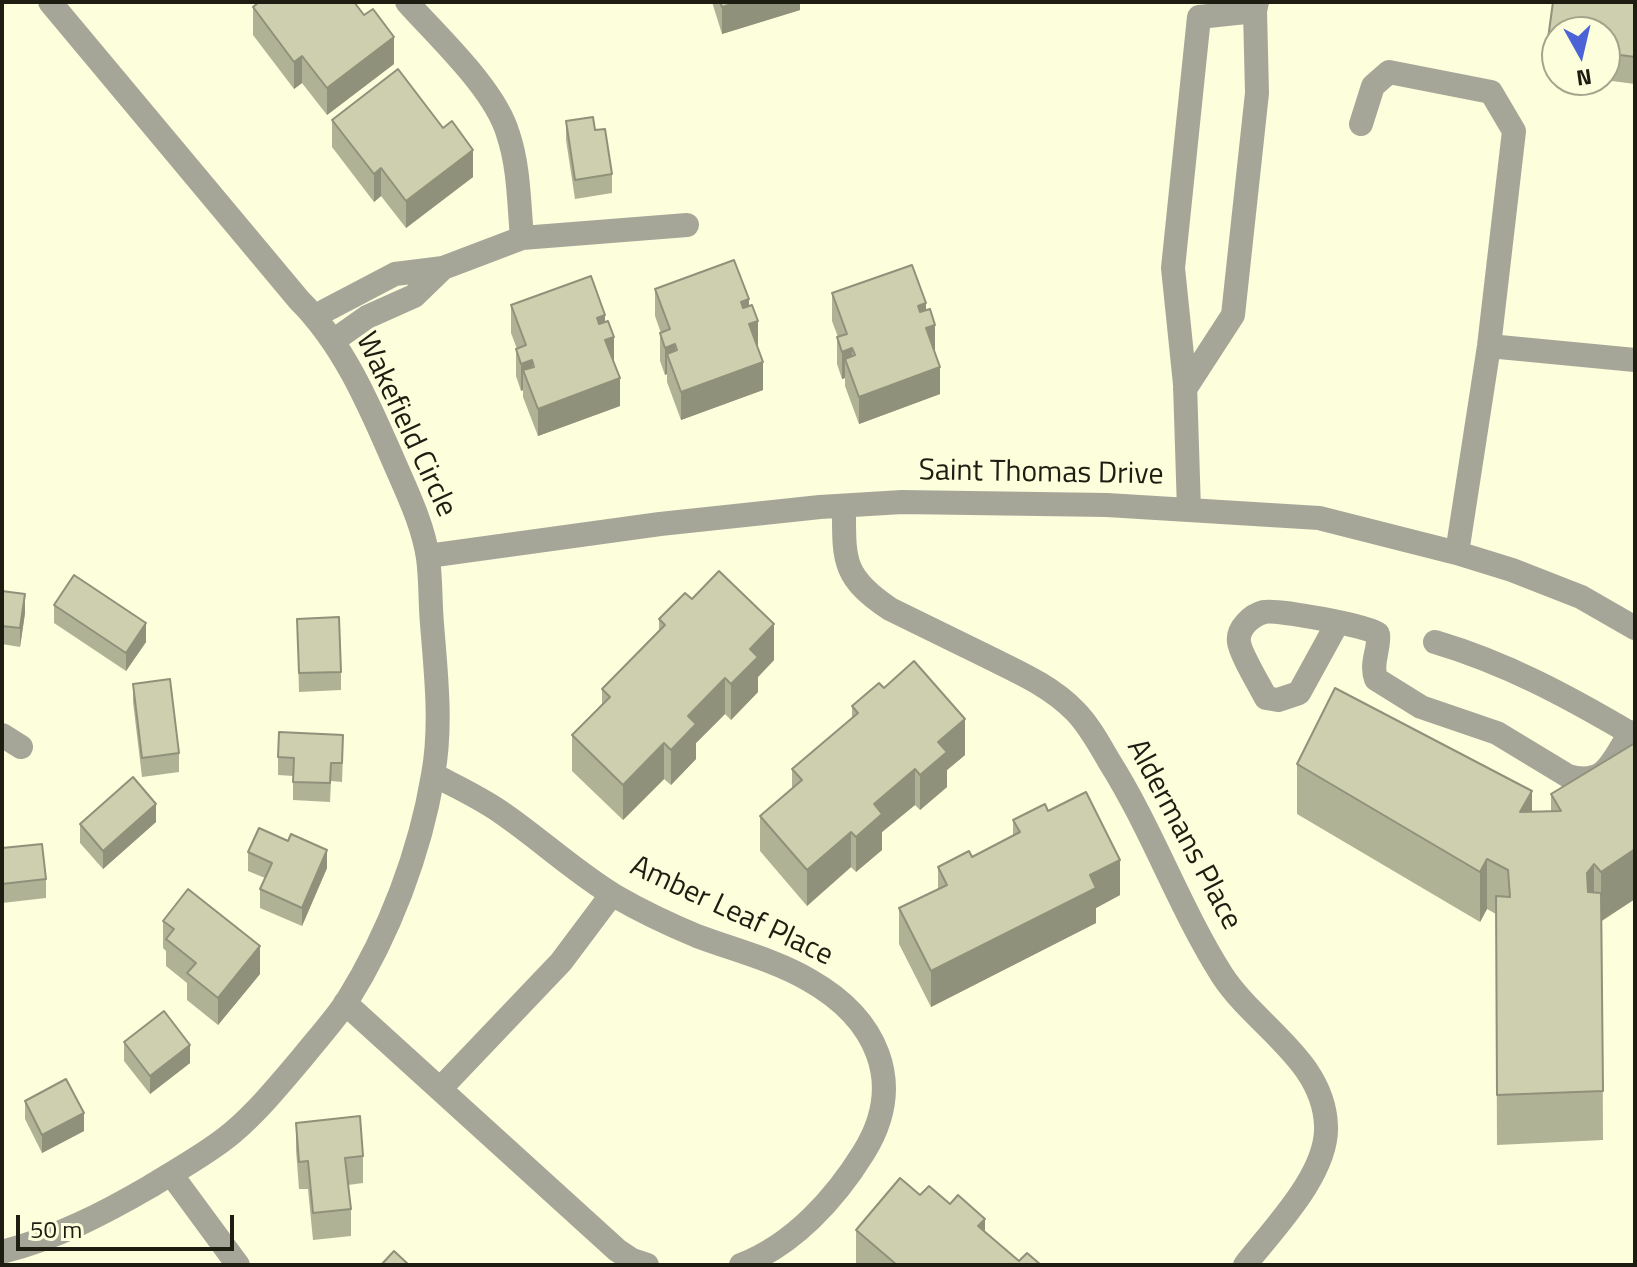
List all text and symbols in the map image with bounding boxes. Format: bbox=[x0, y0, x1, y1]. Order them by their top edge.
north arrow bbox=[1541, 16, 1621, 96]
text: N bbox=[1574, 60, 1594, 96]
street label: Wakefield Circle bbox=[347, 327, 463, 523]
street label: Saint Thomas Drive bbox=[918, 454, 1164, 494]
street label: Aldermans Place bbox=[1118, 733, 1248, 937]
street label: Amber Leaf Place bbox=[624, 849, 838, 975]
scale bar bbox=[20, 1199, 238, 1249]
text: 50 m bbox=[30, 1211, 82, 1247]

